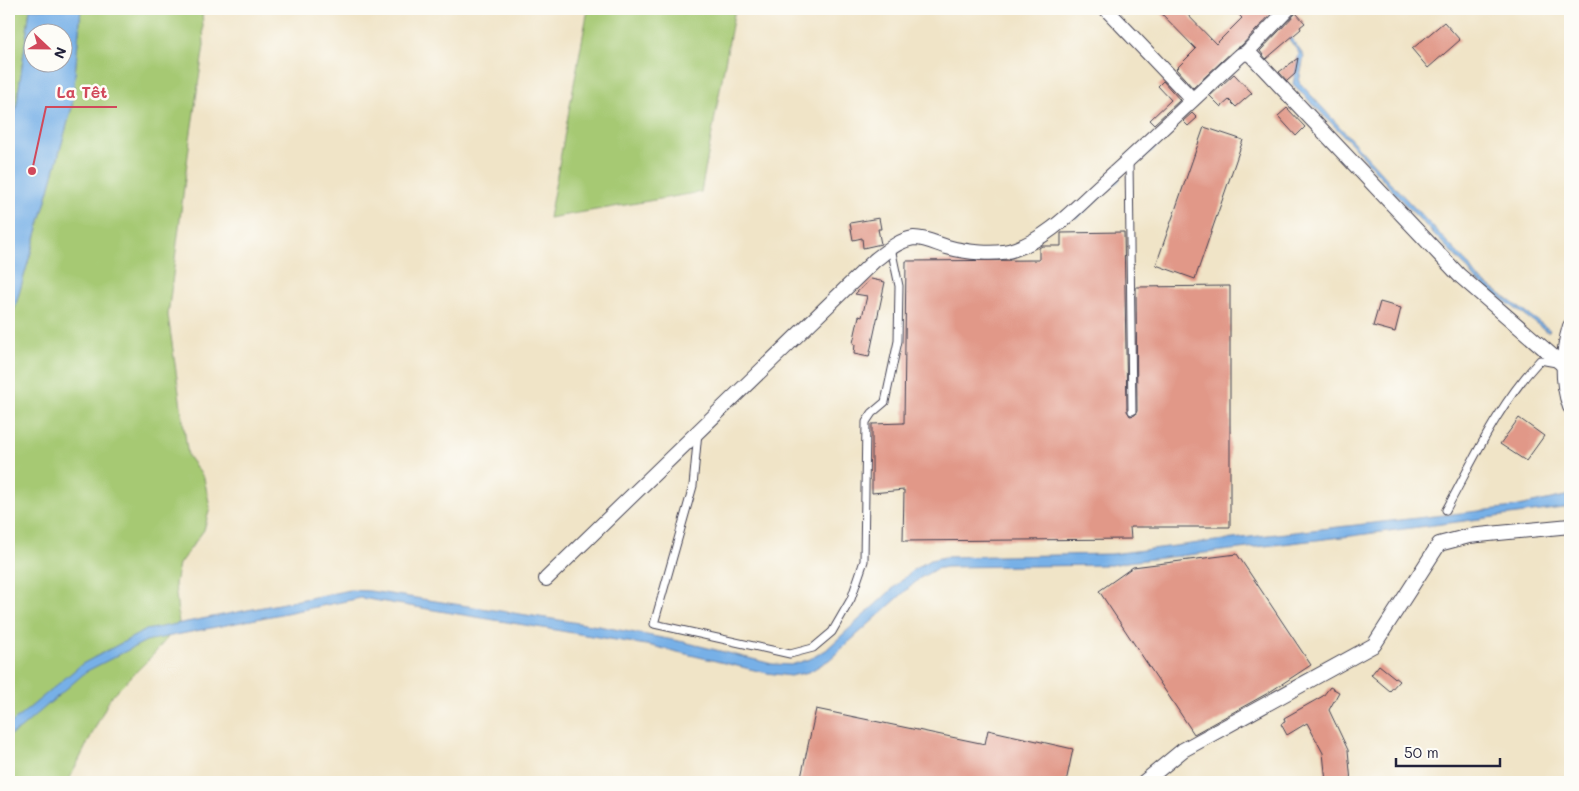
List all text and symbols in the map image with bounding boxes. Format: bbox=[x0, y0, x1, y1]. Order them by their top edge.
north arrow bbox=[22, 22, 72, 72]
text: N bbox=[50, 45, 71, 62]
callout: La Têt bbox=[46, 76, 117, 107]
text: La Têt bbox=[57, 81, 107, 102]
scale bar bbox=[1396, 736, 1500, 768]
text: 50 m bbox=[1404, 742, 1439, 762]

